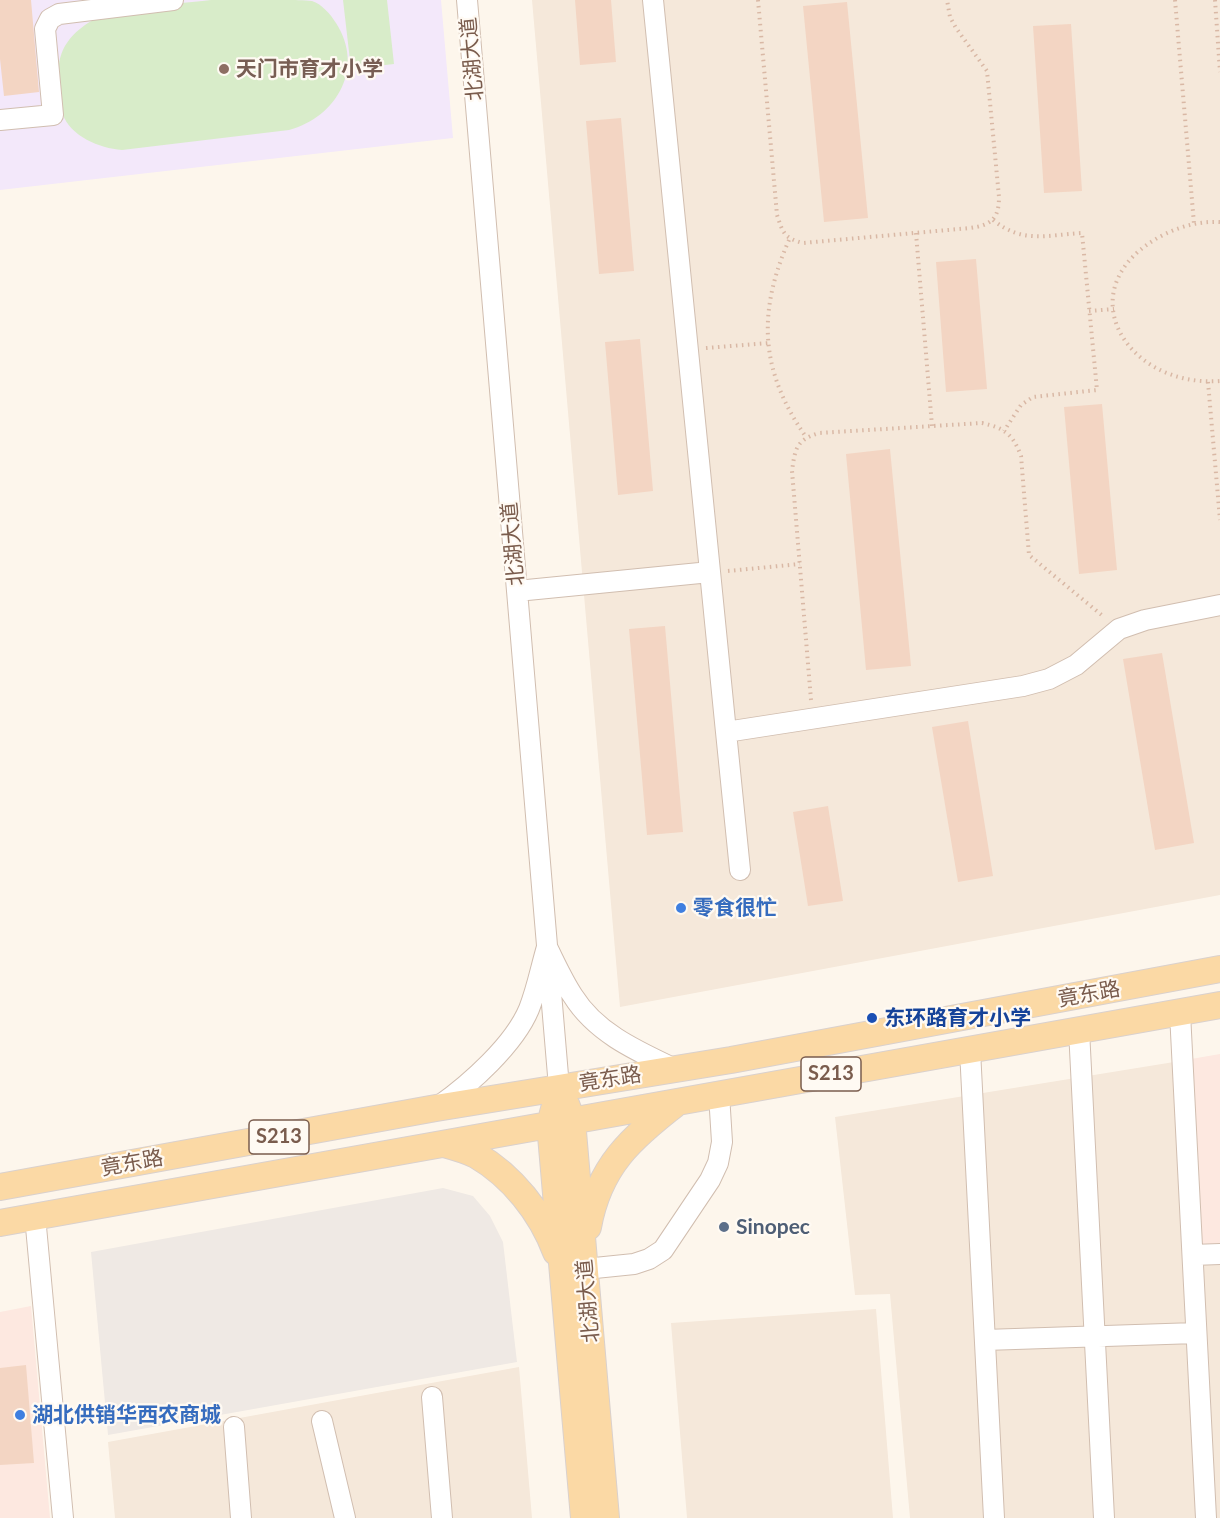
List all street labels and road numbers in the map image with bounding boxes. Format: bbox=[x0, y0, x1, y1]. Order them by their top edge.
street label: 北湖大道 bbox=[456, 16, 488, 102]
street label: 北湖大道 bbox=[497, 501, 529, 587]
street label: 竟东路 bbox=[1056, 976, 1122, 1012]
road number: S213 bbox=[801, 1057, 861, 1091]
street label: 竟东路 bbox=[577, 1062, 643, 1096]
road number: S213 bbox=[249, 1120, 309, 1154]
street label: 竟东路 bbox=[99, 1145, 165, 1181]
street label: 北湖大道 bbox=[572, 1258, 604, 1344]

